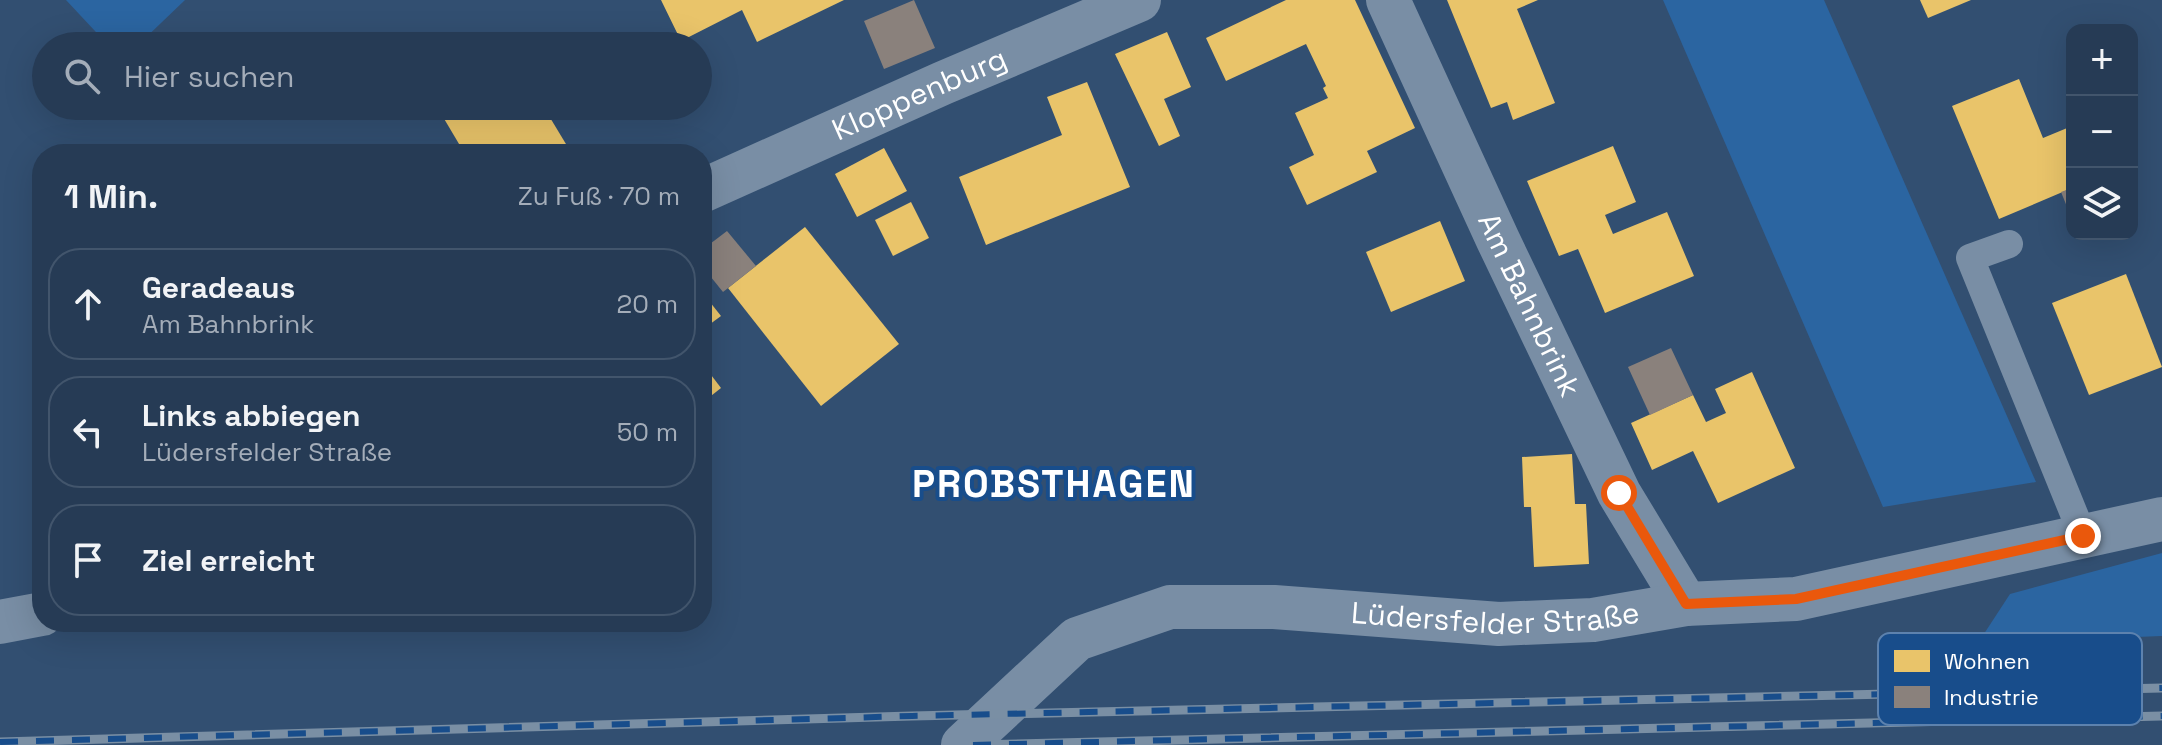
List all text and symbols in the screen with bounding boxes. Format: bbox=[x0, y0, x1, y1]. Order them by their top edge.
map controls bbox=[2066, 24, 2138, 240]
button: + bbox=[2066, 24, 2138, 96]
search box bbox=[32, 32, 712, 120]
street label: Kloppenburg bbox=[826, 38, 1012, 149]
icon: search bbox=[60, 54, 104, 98]
text: Hier suchen bbox=[124, 57, 294, 96]
button: − bbox=[2066, 96, 2138, 168]
button: layers bbox=[2066, 168, 2138, 240]
text: 1 Min. bbox=[64, 175, 158, 218]
text: Zu Fuß · 70 m bbox=[518, 179, 680, 213]
street label: Am Bahnbrink bbox=[1469, 207, 1590, 403]
text: Geradeaus bbox=[142, 268, 295, 307]
icon: ahead bbox=[66, 282, 110, 326]
text: 20 m bbox=[617, 287, 678, 321]
text: Am Bahnbrink bbox=[142, 307, 314, 341]
text: Links abbiegen bbox=[142, 396, 360, 435]
icon: left bbox=[66, 410, 110, 454]
text: 50 m bbox=[617, 415, 678, 449]
text: Lüdersfelder Straße bbox=[142, 435, 392, 469]
district label: PROBSTHAGEN bbox=[912, 460, 1196, 508]
route start bbox=[1601, 475, 1637, 511]
route end bbox=[2065, 518, 2101, 554]
icon: arrive bbox=[66, 538, 110, 582]
text: Ziel erreicht bbox=[142, 541, 315, 580]
street label: Lüdersfelder Straße bbox=[1350, 592, 1642, 643]
legend bbox=[1878, 633, 2142, 725]
text: Wohnen bbox=[1944, 647, 2030, 675]
text: Industrie bbox=[1944, 683, 2039, 711]

